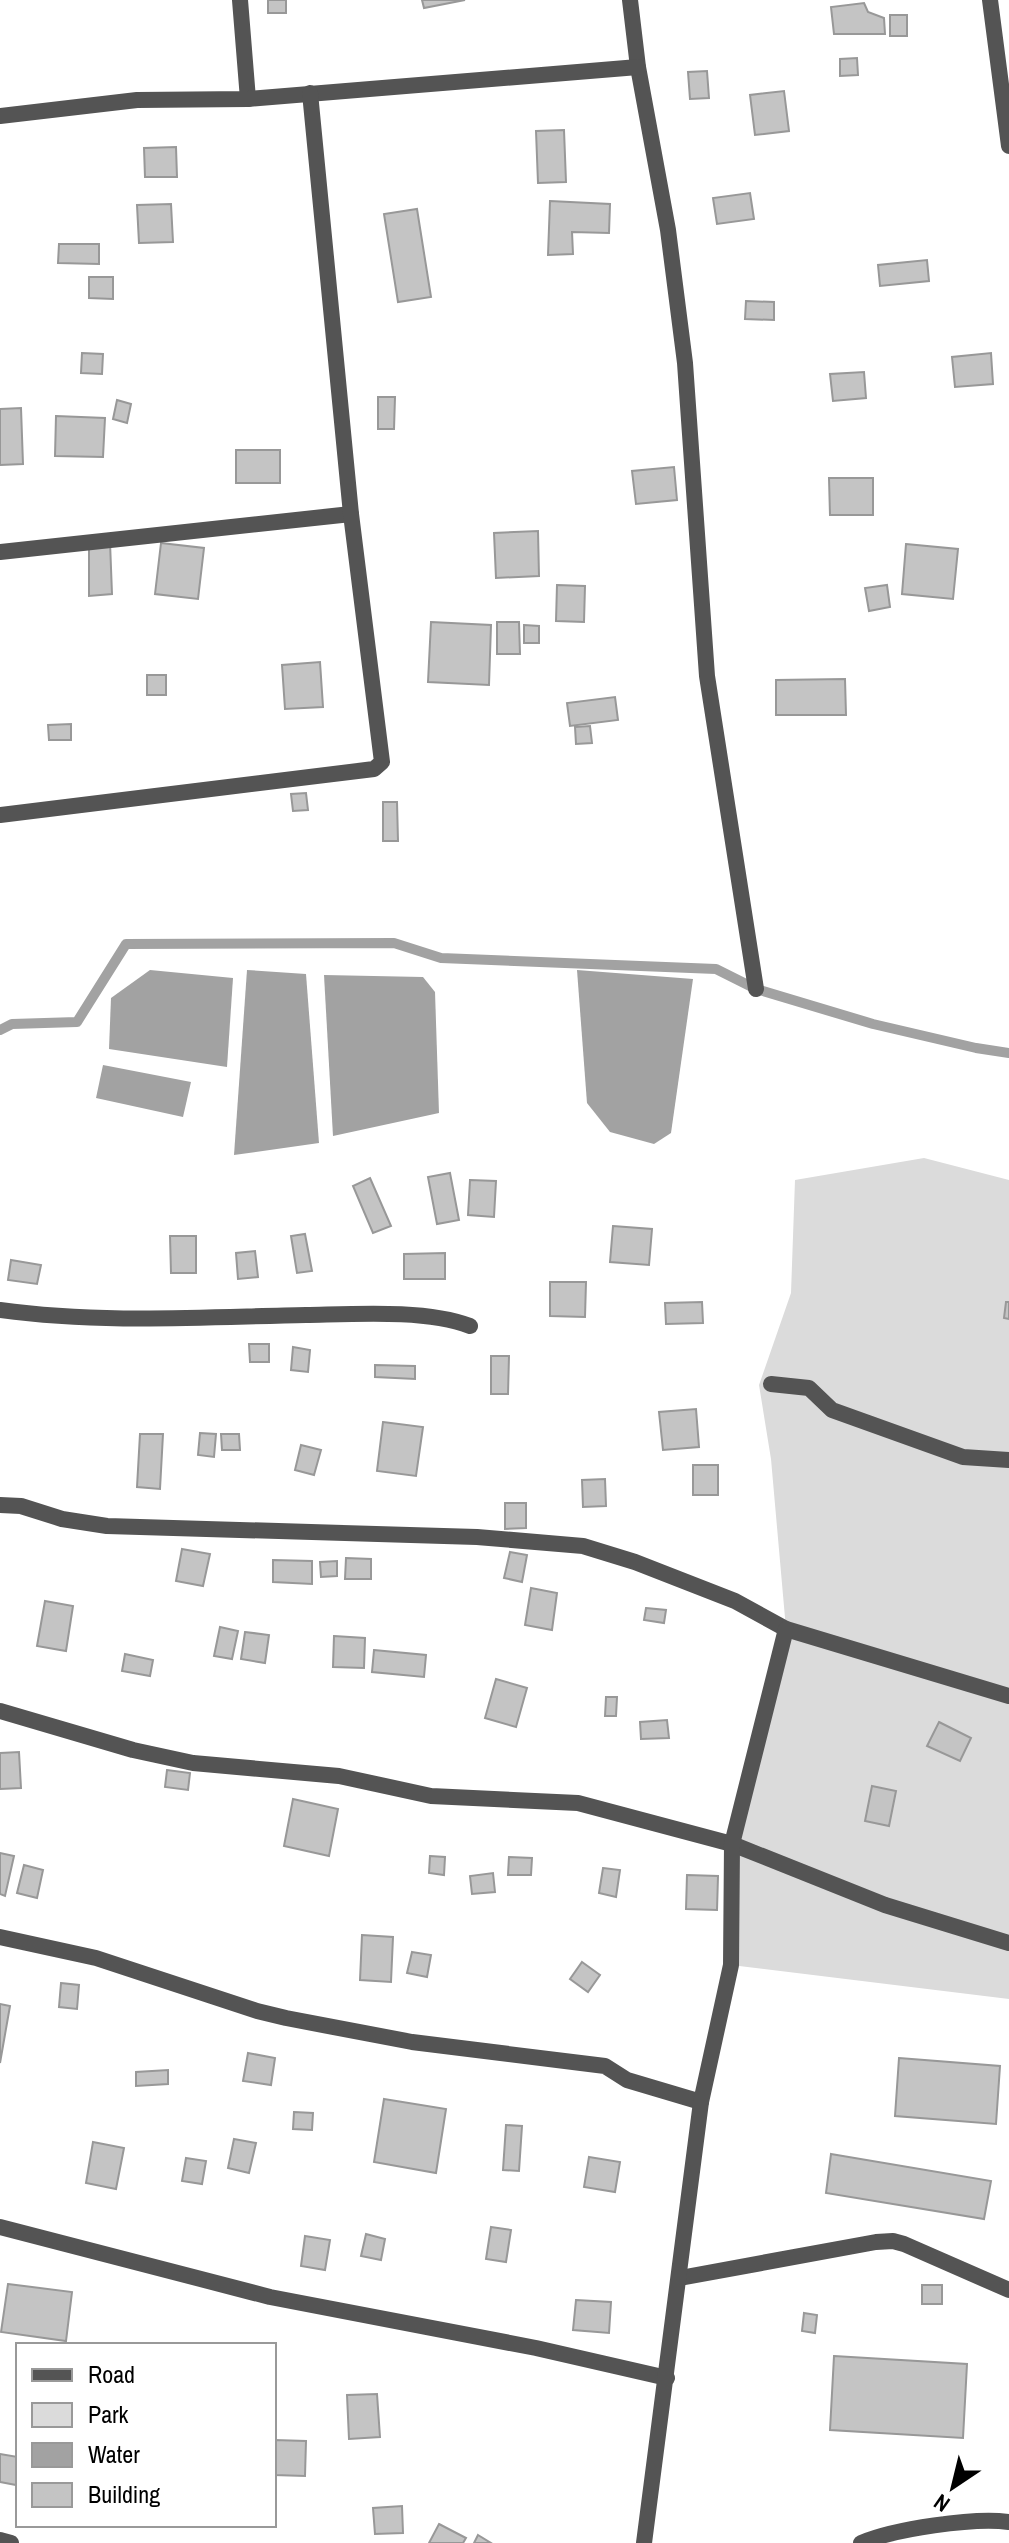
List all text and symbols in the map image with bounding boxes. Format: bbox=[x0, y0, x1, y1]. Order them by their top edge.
legend bbox=[16, 2343, 276, 2527]
text: Road bbox=[88, 2358, 135, 2390]
text: Park bbox=[88, 2398, 129, 2430]
text: Water bbox=[88, 2438, 140, 2470]
north arrow bbox=[913, 2447, 993, 2527]
text: Building bbox=[88, 2478, 160, 2510]
text: N bbox=[928, 2487, 955, 2519]

